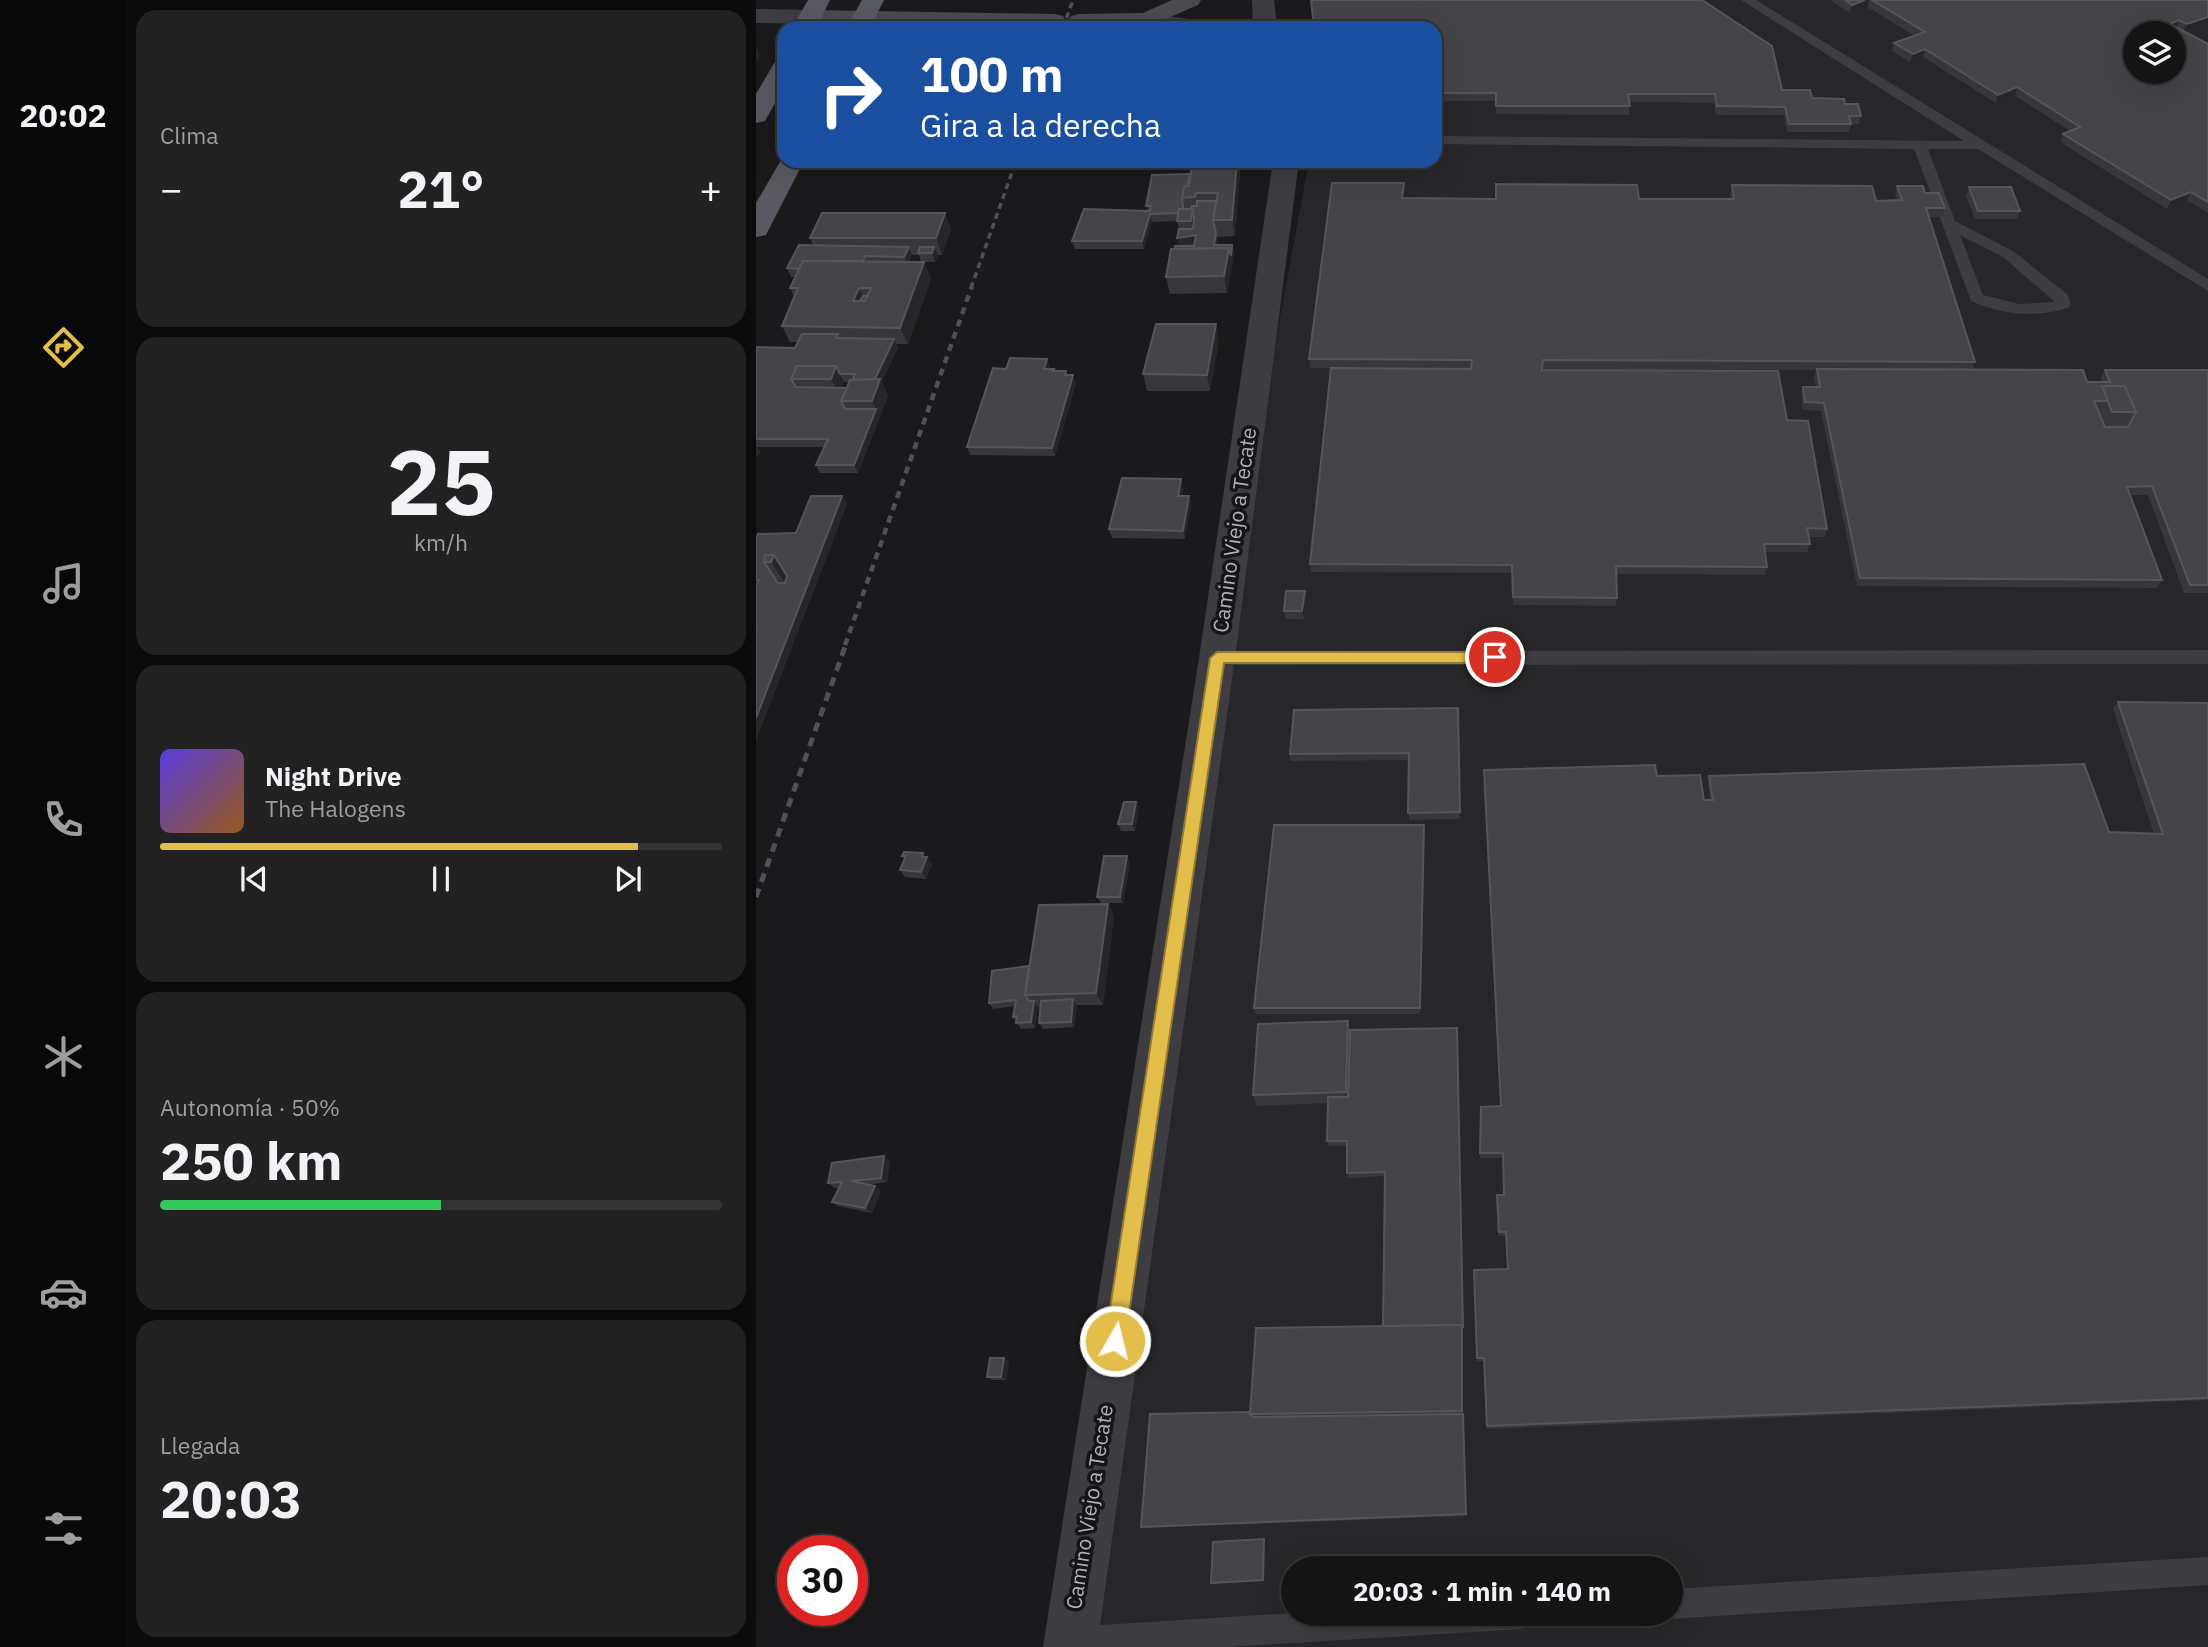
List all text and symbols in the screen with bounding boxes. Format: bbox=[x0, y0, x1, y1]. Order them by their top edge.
map controls bbox=[2123, 21, 2186, 84]
button: layers bbox=[2123, 21, 2186, 84]
text: 100 m bbox=[920, 42, 1064, 105]
icon: right bbox=[805, 49, 896, 140]
text: 20:02 bbox=[19, 94, 107, 136]
text: Gira a la derecha bbox=[920, 104, 1161, 146]
text: Clima bbox=[160, 120, 219, 150]
text: 21° bbox=[398, 155, 484, 222]
text: − bbox=[160, 164, 183, 213]
text: + bbox=[699, 164, 722, 213]
icon: directions bbox=[39, 323, 88, 372]
text: 25 bbox=[386, 422, 496, 540]
street label: Camino Viejo a Tecate bbox=[1206, 425, 1262, 634]
text: km/h bbox=[414, 527, 468, 557]
icon: music bbox=[39, 559, 88, 608]
pin bbox=[1465, 627, 1525, 687]
icon: arrive bbox=[1476, 638, 1514, 676]
text: Night Drive bbox=[265, 759, 402, 793]
text: The Halogens bbox=[265, 793, 406, 823]
icon: phone bbox=[39, 795, 88, 844]
icon: previous bbox=[235, 860, 273, 898]
icon: pause bbox=[422, 860, 460, 898]
icon: next bbox=[609, 860, 647, 898]
icon: climate bbox=[39, 1032, 88, 1081]
text: Autonomía · 50% bbox=[160, 1092, 340, 1122]
text: 250 km bbox=[160, 1127, 342, 1194]
icon: car bbox=[39, 1268, 88, 1317]
position arrow bbox=[1078, 1304, 1152, 1378]
street label: Camino Viejo a Tecate bbox=[1059, 1402, 1119, 1611]
text: Llegada bbox=[160, 1430, 240, 1460]
text: 20:03 bbox=[160, 1465, 302, 1532]
icon: filters bbox=[39, 1504, 88, 1553]
speed limit sign: 30 bbox=[777, 1535, 868, 1626]
text: 20:03 · 1 min · 140 m bbox=[1353, 1574, 1611, 1608]

